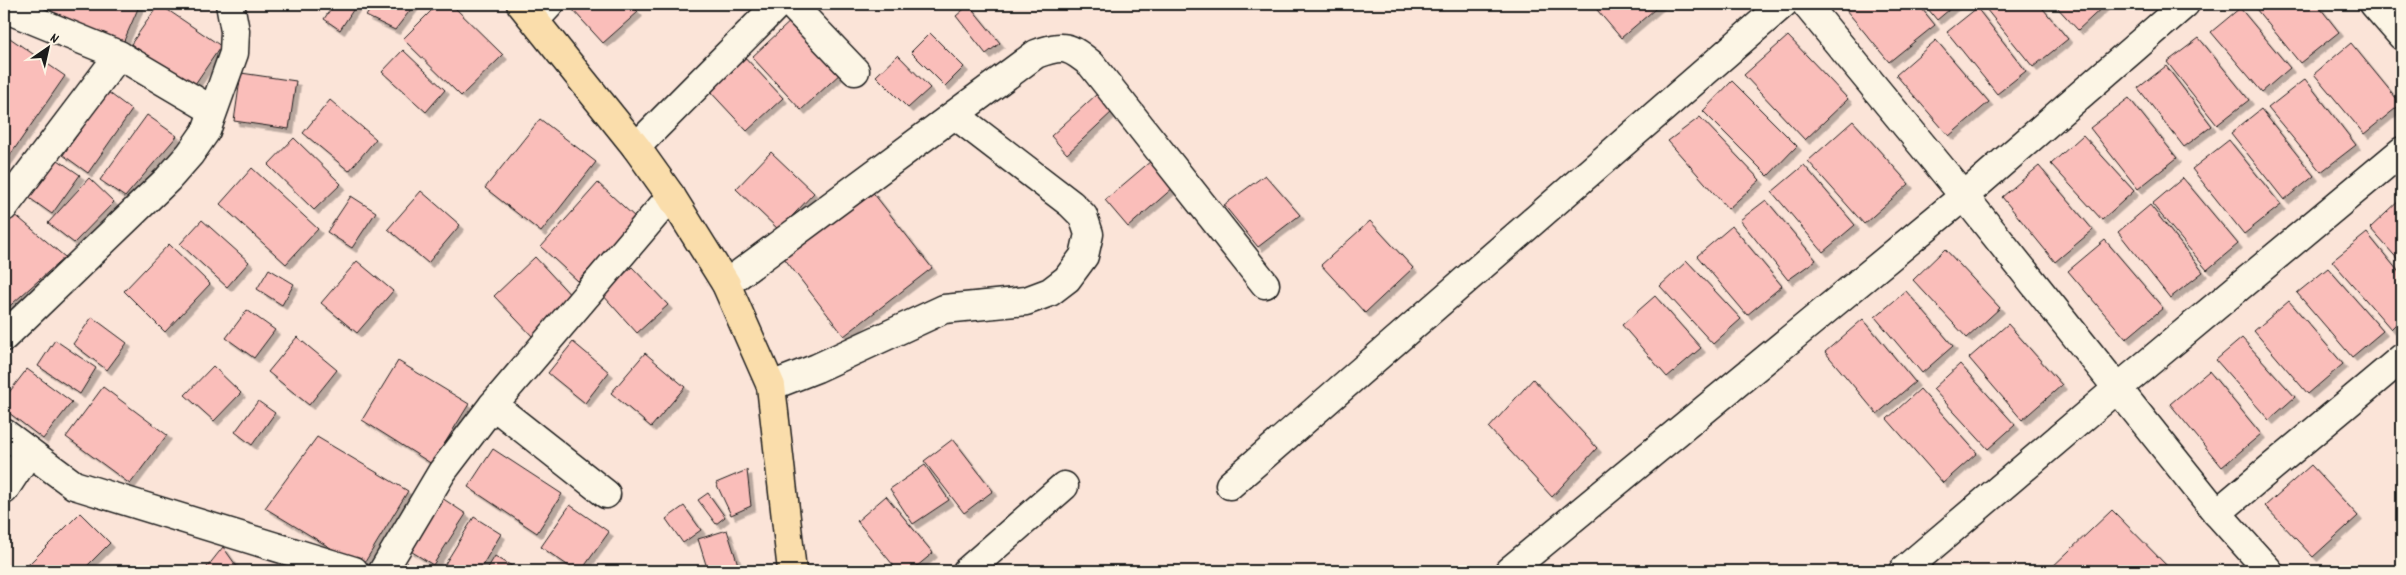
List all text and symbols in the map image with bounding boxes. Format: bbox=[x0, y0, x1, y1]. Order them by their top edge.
north arrow bbox=[22, 22, 72, 72]
text: N bbox=[46, 29, 63, 49]

